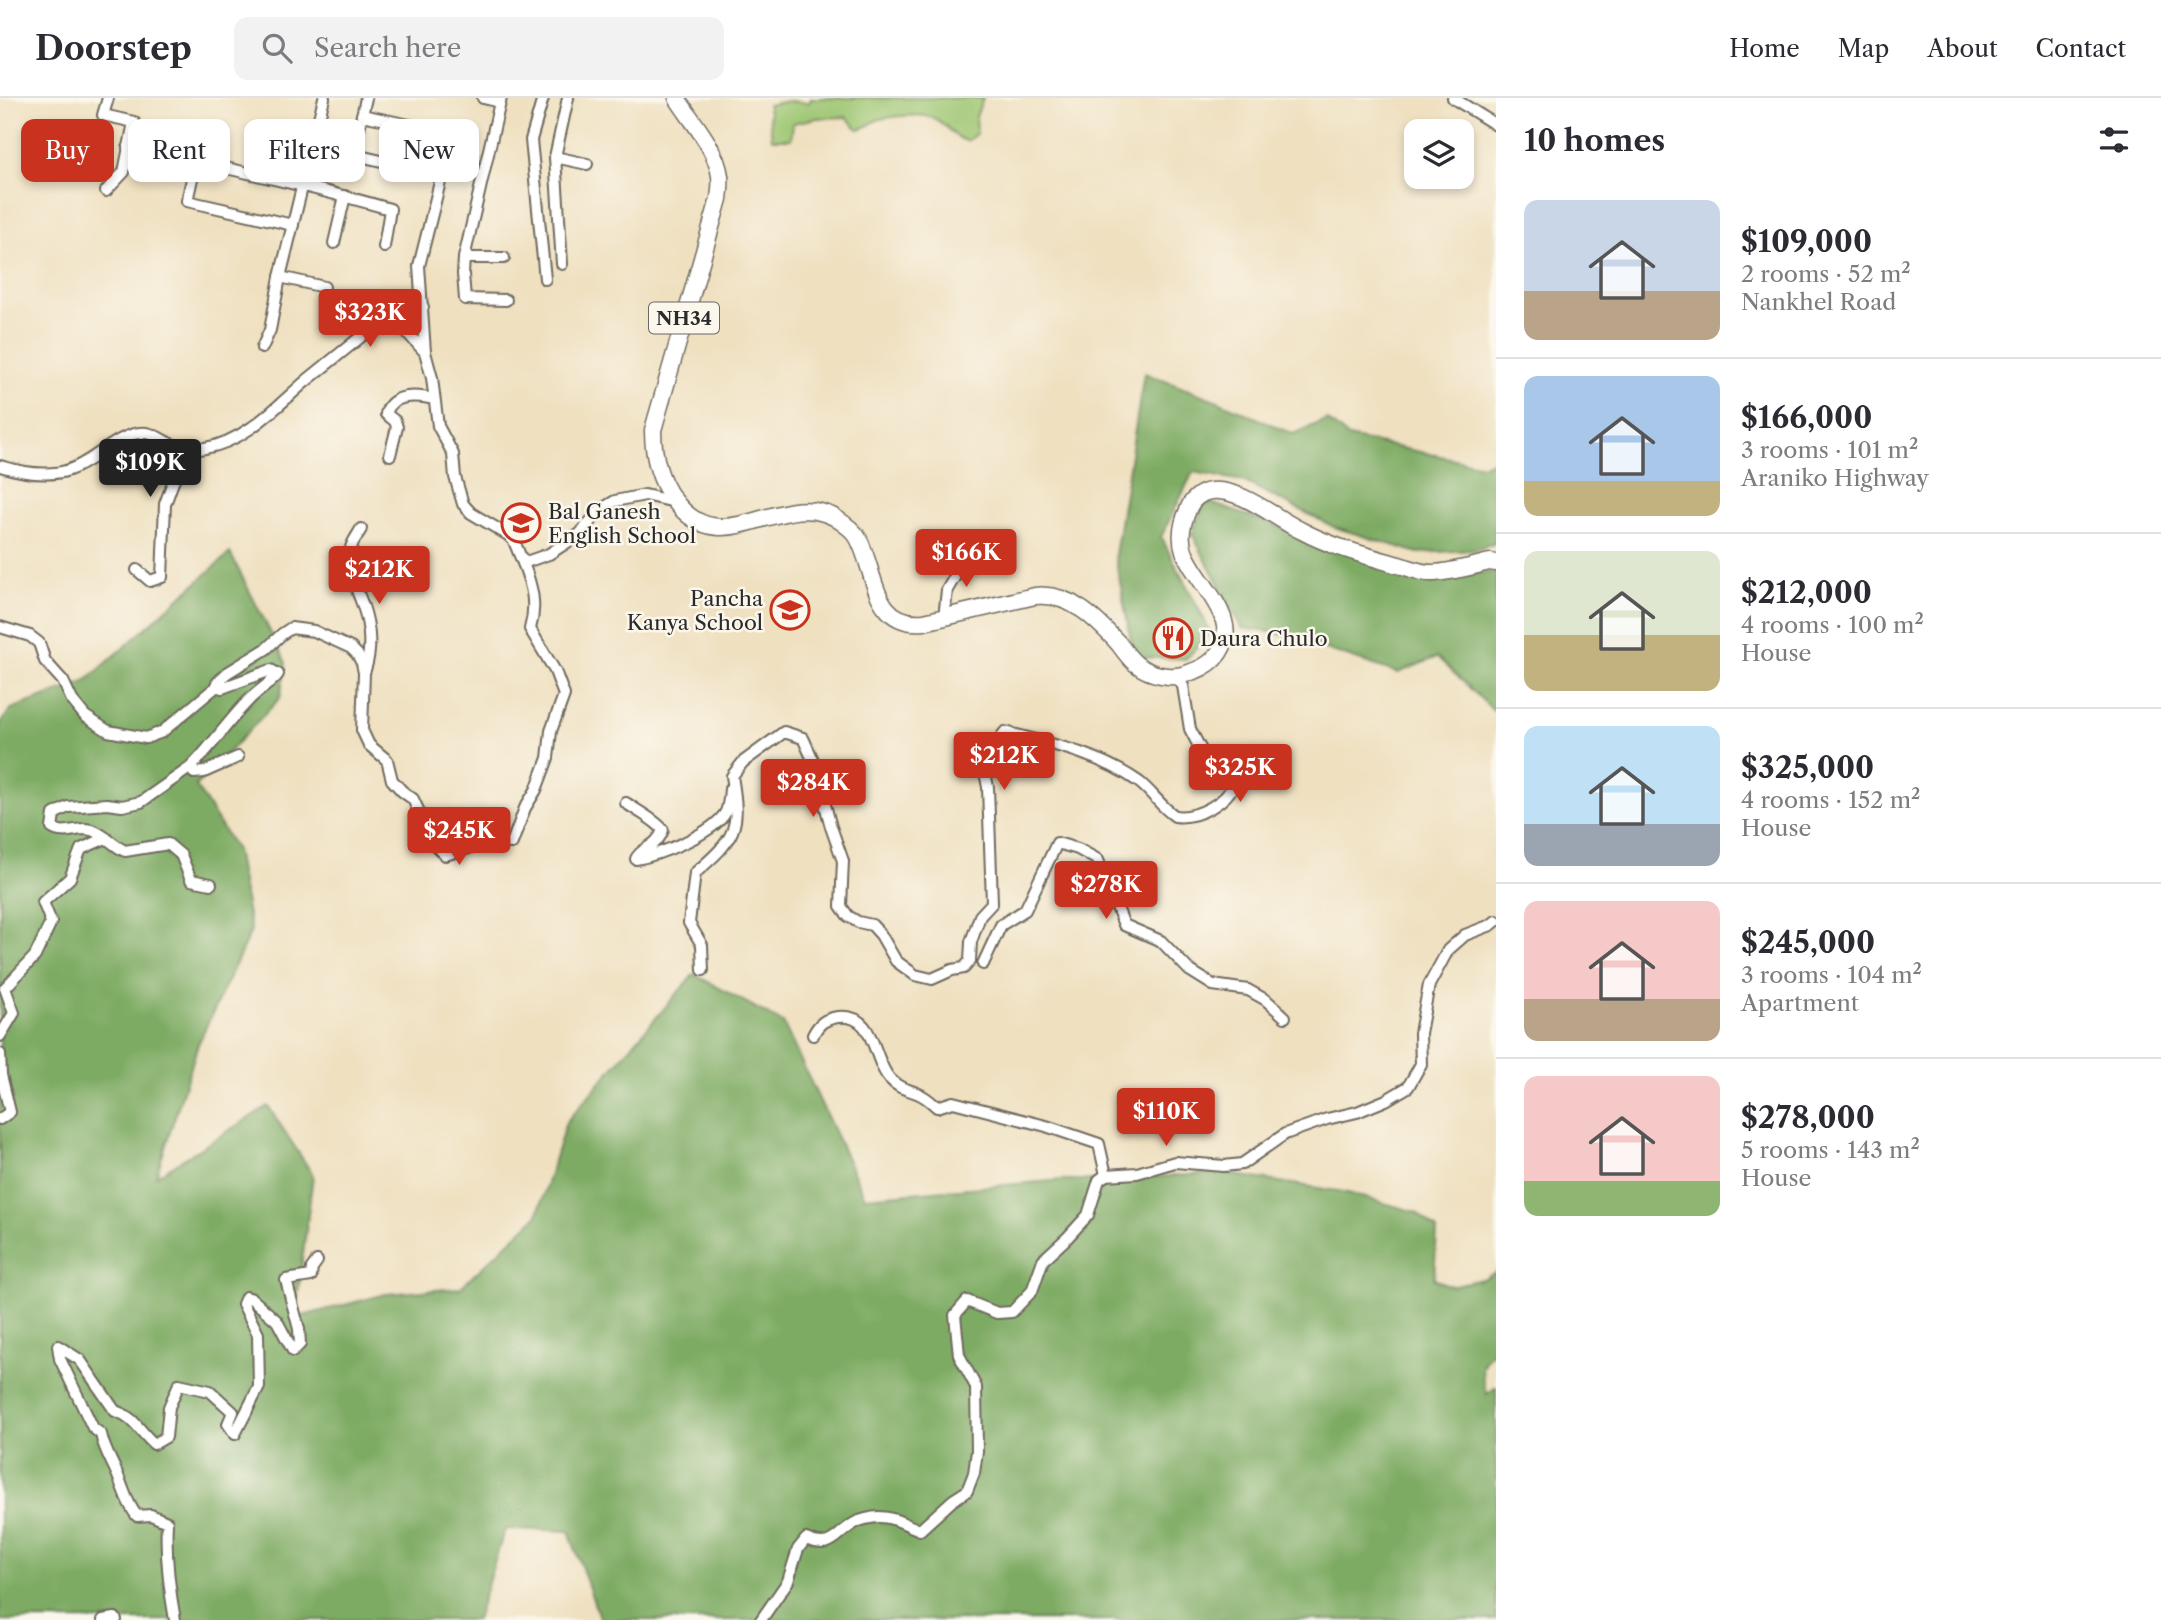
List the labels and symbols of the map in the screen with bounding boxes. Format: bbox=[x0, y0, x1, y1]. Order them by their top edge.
pin: $323K bbox=[321, 289, 419, 349]
road number: NH34 bbox=[649, 302, 719, 333]
pin: $109K bbox=[101, 440, 199, 499]
place label: Bal Ganesh English School bbox=[548, 499, 696, 548]
school or university icon: Bal Ganesh English School bbox=[500, 502, 542, 544]
pin: $166K bbox=[917, 530, 1015, 589]
pin: $212K bbox=[330, 546, 428, 606]
place label: Pancha Kanya School bbox=[627, 586, 764, 635]
school or university icon: Pancha Kanya School bbox=[769, 589, 811, 631]
restaurant icon: Daura Chulo bbox=[1152, 617, 1194, 659]
place label: Daura Chulo bbox=[1200, 626, 1328, 651]
pin: $212K bbox=[955, 732, 1053, 792]
pin: $325K bbox=[1191, 744, 1289, 804]
pin: $284K bbox=[764, 760, 862, 819]
pin: $245K bbox=[410, 808, 508, 867]
pin: $278K bbox=[1057, 862, 1155, 921]
pin: $110K bbox=[1117, 1088, 1215, 1148]

